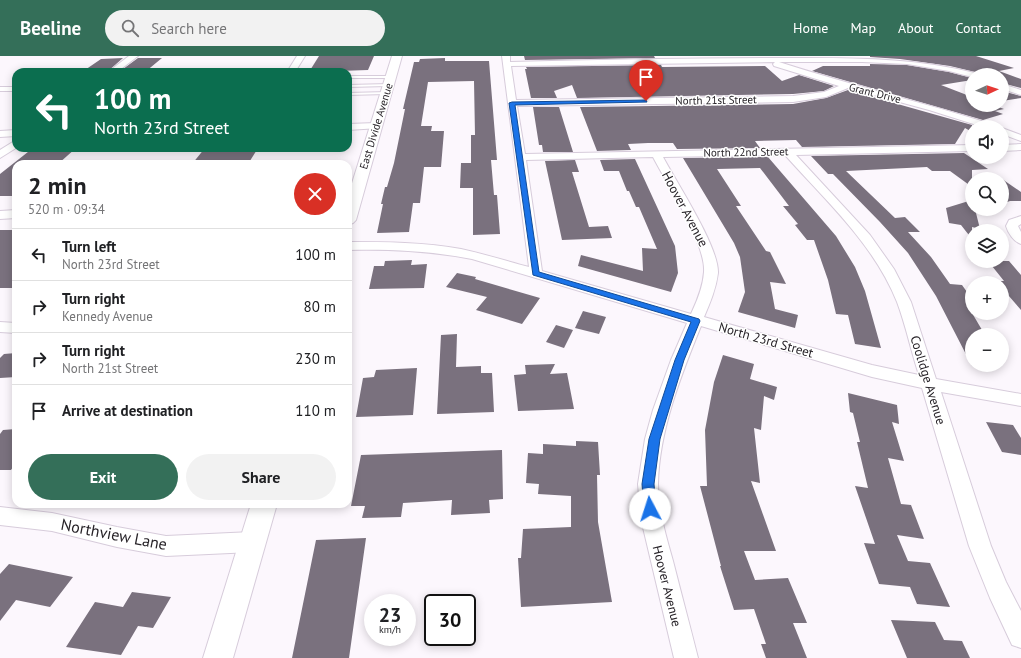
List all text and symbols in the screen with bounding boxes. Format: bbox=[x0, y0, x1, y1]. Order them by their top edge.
search box bbox=[105, 10, 385, 46]
text: Beeline bbox=[20, 16, 81, 40]
icon: search bbox=[119, 17, 141, 39]
text: Search here bbox=[151, 19, 227, 38]
text: Home bbox=[793, 19, 828, 37]
text: Map bbox=[850, 19, 876, 37]
text: About bbox=[898, 19, 934, 37]
text: Contact bbox=[956, 19, 1001, 37]
pin bbox=[629, 60, 663, 101]
icon: arrive bbox=[635, 66, 657, 88]
north arrow bbox=[965, 68, 1009, 112]
map controls bbox=[965, 68, 1009, 372]
text: 100 m bbox=[94, 80, 171, 117]
street label: Grant Drive bbox=[847, 80, 903, 106]
street label: East Divide Avenue bbox=[356, 81, 396, 171]
icon: left bbox=[28, 84, 80, 136]
street label: North 21st Street bbox=[675, 92, 757, 108]
text: North 23rd Street bbox=[94, 116, 229, 139]
button: sound bbox=[965, 120, 1009, 164]
street label: North 22nd Street bbox=[703, 144, 789, 160]
street label: Hoover Avenue bbox=[658, 168, 712, 250]
text: 2 min bbox=[28, 170, 87, 201]
button: search bbox=[965, 172, 1009, 216]
button: close bbox=[294, 173, 336, 215]
text: 520 m · 09:34 bbox=[28, 201, 105, 218]
button: layers bbox=[965, 224, 1009, 268]
text: Turn left bbox=[62, 237, 116, 256]
icon: left bbox=[28, 244, 50, 266]
text: 100 m bbox=[295, 245, 336, 264]
text: North 23rd Street bbox=[62, 256, 160, 273]
button: + bbox=[965, 276, 1009, 320]
text: Turn right bbox=[62, 289, 125, 308]
icon: right bbox=[28, 296, 50, 318]
text: 80 m bbox=[303, 297, 336, 316]
text: Kennedy Avenue bbox=[62, 308, 153, 325]
street label: North 23rd Street bbox=[717, 318, 816, 362]
button: − bbox=[965, 328, 1009, 372]
street label: Coolidge Avenue bbox=[906, 333, 950, 427]
text: Turn right bbox=[62, 341, 125, 360]
icon: right bbox=[28, 348, 50, 370]
text: 230 m bbox=[295, 349, 336, 368]
text: North 21st Street bbox=[62, 360, 158, 377]
icon: arrive bbox=[28, 400, 50, 422]
text: Arrive at destination bbox=[62, 401, 193, 420]
text: 110 m bbox=[295, 401, 336, 420]
button: Exit bbox=[28, 454, 178, 500]
button: Share bbox=[186, 454, 336, 500]
position arrow bbox=[629, 488, 671, 530]
street label: Northview Lane bbox=[59, 514, 169, 554]
street label: Hoover Avenue bbox=[649, 544, 685, 628]
speed limit sign: 30 bbox=[424, 594, 476, 646]
text: 23 bbox=[379, 602, 401, 628]
text: km/h bbox=[379, 623, 401, 636]

